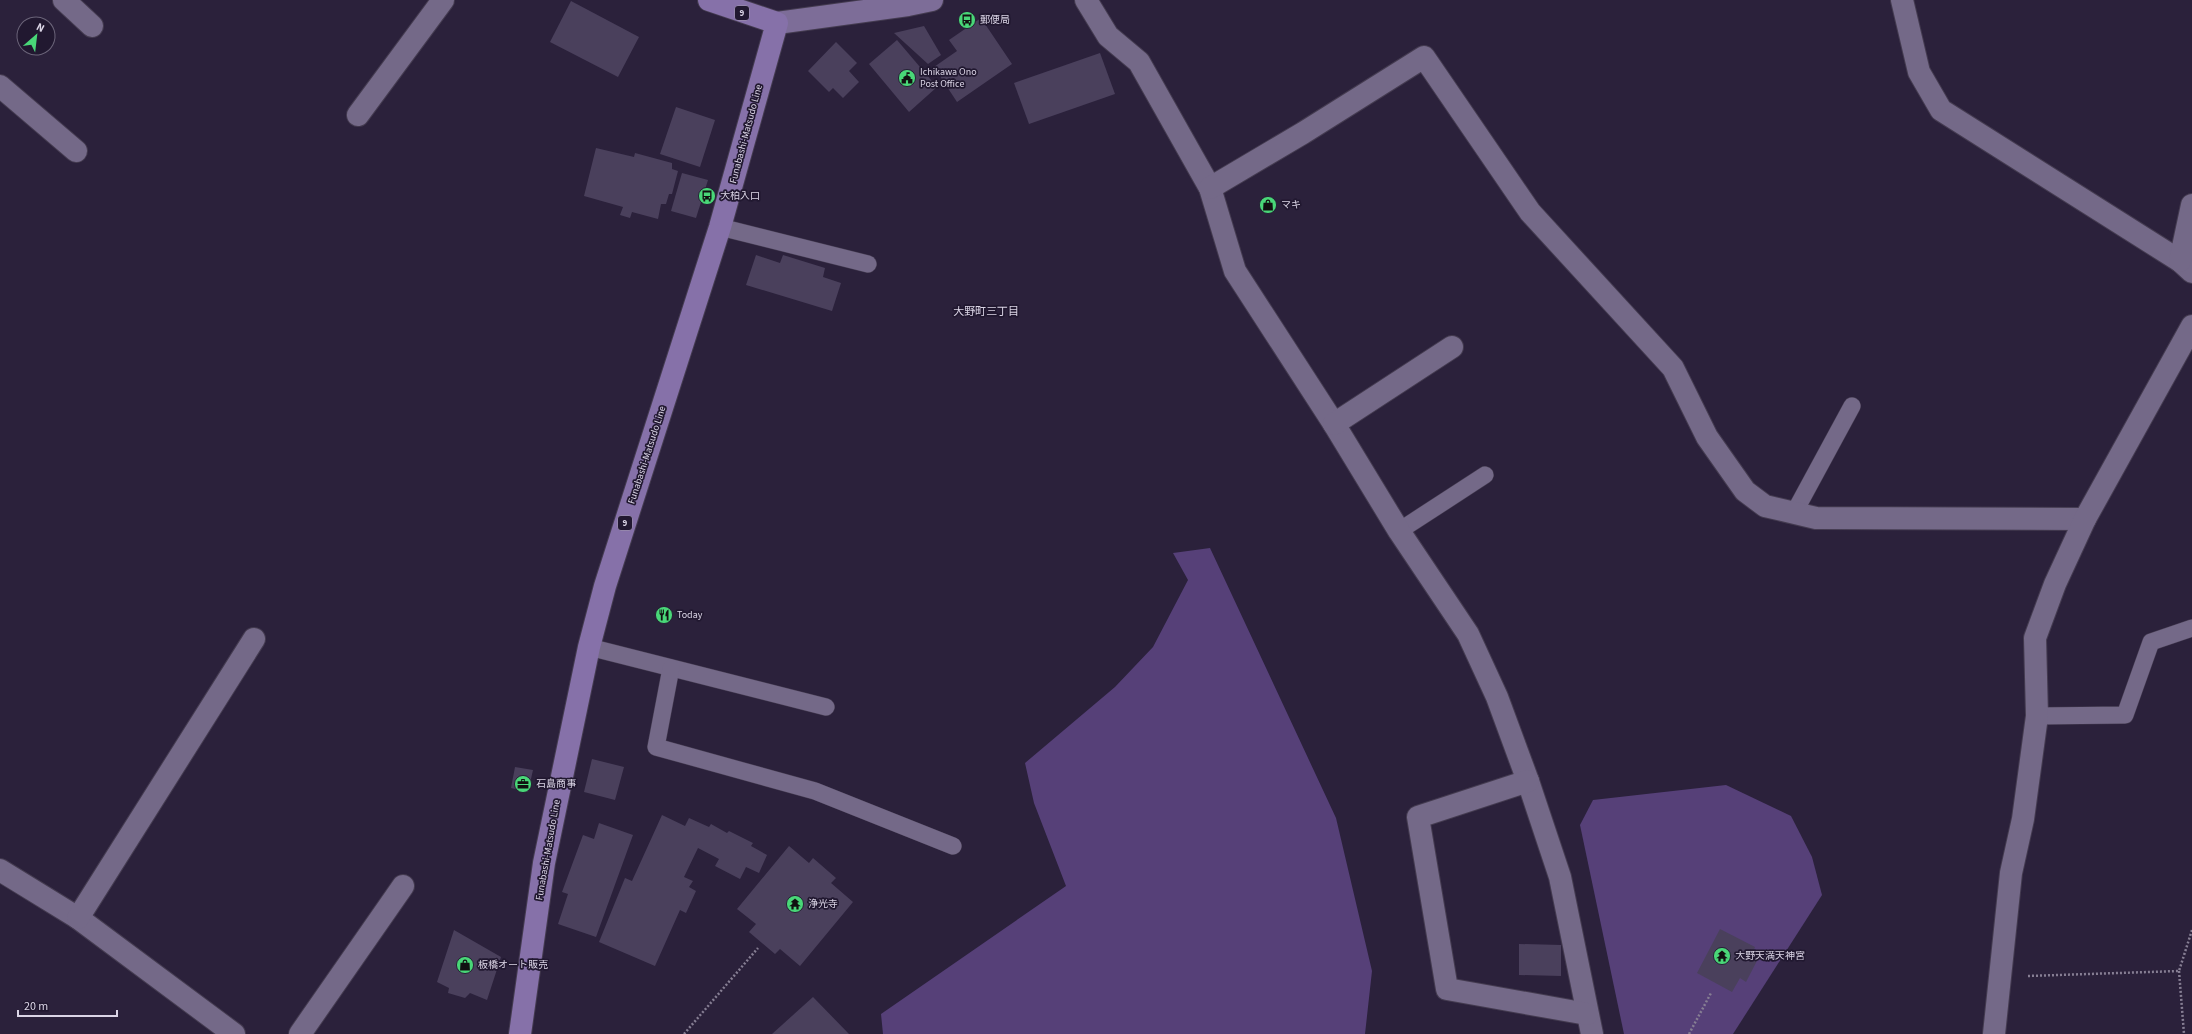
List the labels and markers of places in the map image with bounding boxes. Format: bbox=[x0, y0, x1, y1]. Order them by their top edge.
bus stop icon: 郵便局 bbox=[957, 10, 977, 30]
place label: 郵便局 bbox=[980, 13, 1010, 27]
place label: Ichikawa Ono Post Office bbox=[920, 65, 977, 91]
public building icon: Ichikawa Ono Post Office bbox=[897, 68, 917, 88]
bus stop icon: 大柏入口 bbox=[697, 186, 717, 206]
place label: 大柏入口 bbox=[720, 189, 760, 203]
shop icon: マキ bbox=[1258, 195, 1278, 215]
place label: マキ bbox=[1281, 198, 1301, 212]
restaurant icon: Today bbox=[654, 605, 674, 625]
place label: Today bbox=[677, 608, 703, 622]
office icon: 石島商事 bbox=[513, 774, 533, 794]
place label: 石島商事 bbox=[536, 777, 576, 791]
temple icon: 浄光寺 bbox=[785, 894, 805, 914]
place label: 浄光寺 bbox=[808, 897, 838, 911]
temple icon: 大野天満天神宮 bbox=[1712, 946, 1732, 966]
place label: 大野天満天神宮 bbox=[1735, 949, 1805, 963]
shop icon: 板橋オート販売 bbox=[455, 955, 475, 975]
place label: 板橋オート販売 bbox=[478, 958, 548, 972]

